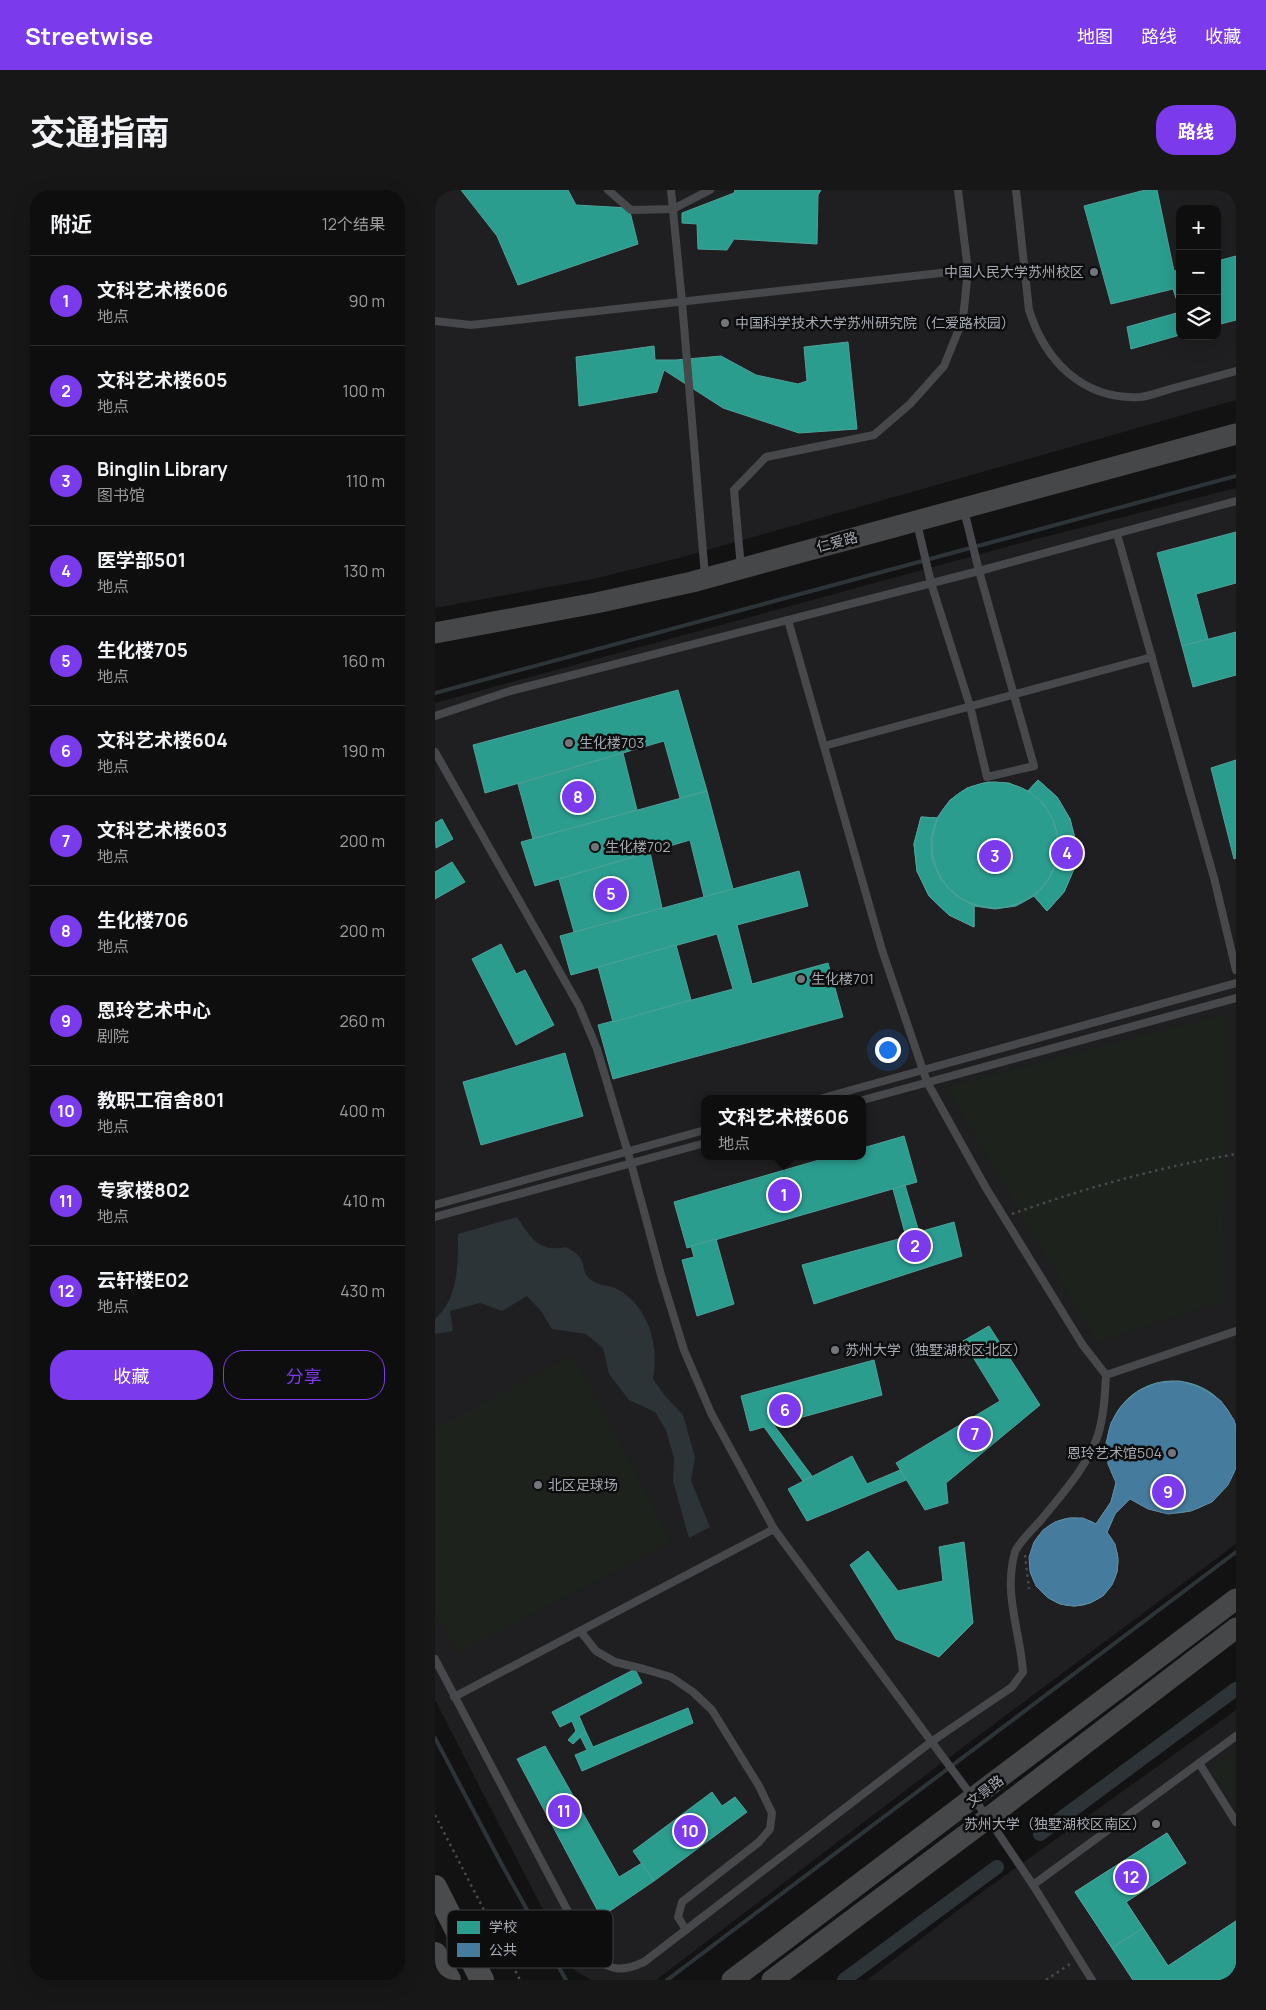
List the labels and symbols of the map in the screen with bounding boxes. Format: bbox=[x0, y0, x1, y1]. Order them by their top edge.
place label: 中国人民大学苏州校区 bbox=[944, 262, 1084, 281]
marker: 中国人民大学苏州校区 bbox=[1088, 266, 1100, 278]
place label: 中国科学技术大学苏州研究院（仁爱路校园） bbox=[735, 313, 1015, 332]
marker: 中国科学技术大学苏州研究院（仁爱路校园） bbox=[719, 317, 731, 329]
street label: 仁爱路 bbox=[814, 527, 860, 556]
place label: 生化楼703 bbox=[579, 733, 644, 752]
marker: 生化楼703 bbox=[563, 737, 575, 749]
pin: 8 bbox=[562, 778, 594, 816]
pin: 4 bbox=[1051, 834, 1083, 872]
place label: 生化楼702 bbox=[605, 837, 671, 856]
pin: 3 bbox=[979, 837, 1011, 875]
marker: 生化楼702 bbox=[589, 841, 601, 853]
pin: 5 bbox=[595, 875, 627, 913]
place label: 生化楼701 bbox=[811, 969, 874, 988]
marker: 生化楼701 bbox=[795, 973, 807, 985]
your location bbox=[875, 1037, 901, 1063]
pin: 1 bbox=[768, 1176, 800, 1214]
pin: 2 bbox=[899, 1227, 931, 1265]
place label: 苏州大学（独墅湖校区北区） bbox=[845, 1340, 1027, 1359]
marker: 苏州大学（独墅湖校区北区） bbox=[829, 1344, 841, 1356]
pin: 6 bbox=[769, 1391, 801, 1429]
pin: 7 bbox=[959, 1415, 991, 1453]
place label: 恩玲艺术馆504 bbox=[1067, 1443, 1162, 1462]
marker: 恩玲艺术馆504 bbox=[1166, 1447, 1178, 1459]
pin: 9 bbox=[1152, 1473, 1184, 1511]
place label: 北区足球场 bbox=[548, 1475, 618, 1494]
marker: 北区足球场 bbox=[532, 1479, 544, 1491]
street label: 文景路 bbox=[962, 1770, 1007, 1811]
pin: 11 bbox=[548, 1792, 580, 1830]
pin: 10 bbox=[674, 1812, 706, 1850]
place label: 苏州大学（独墅湖校区南区） bbox=[964, 1814, 1146, 1833]
marker: 苏州大学（独墅湖校区南区） bbox=[1150, 1818, 1162, 1830]
pin: 12 bbox=[1115, 1858, 1147, 1896]
legend bbox=[447, 1910, 613, 1968]
text: 学校 bbox=[489, 1917, 517, 1936]
text: 公共 bbox=[489, 1940, 517, 1959]

